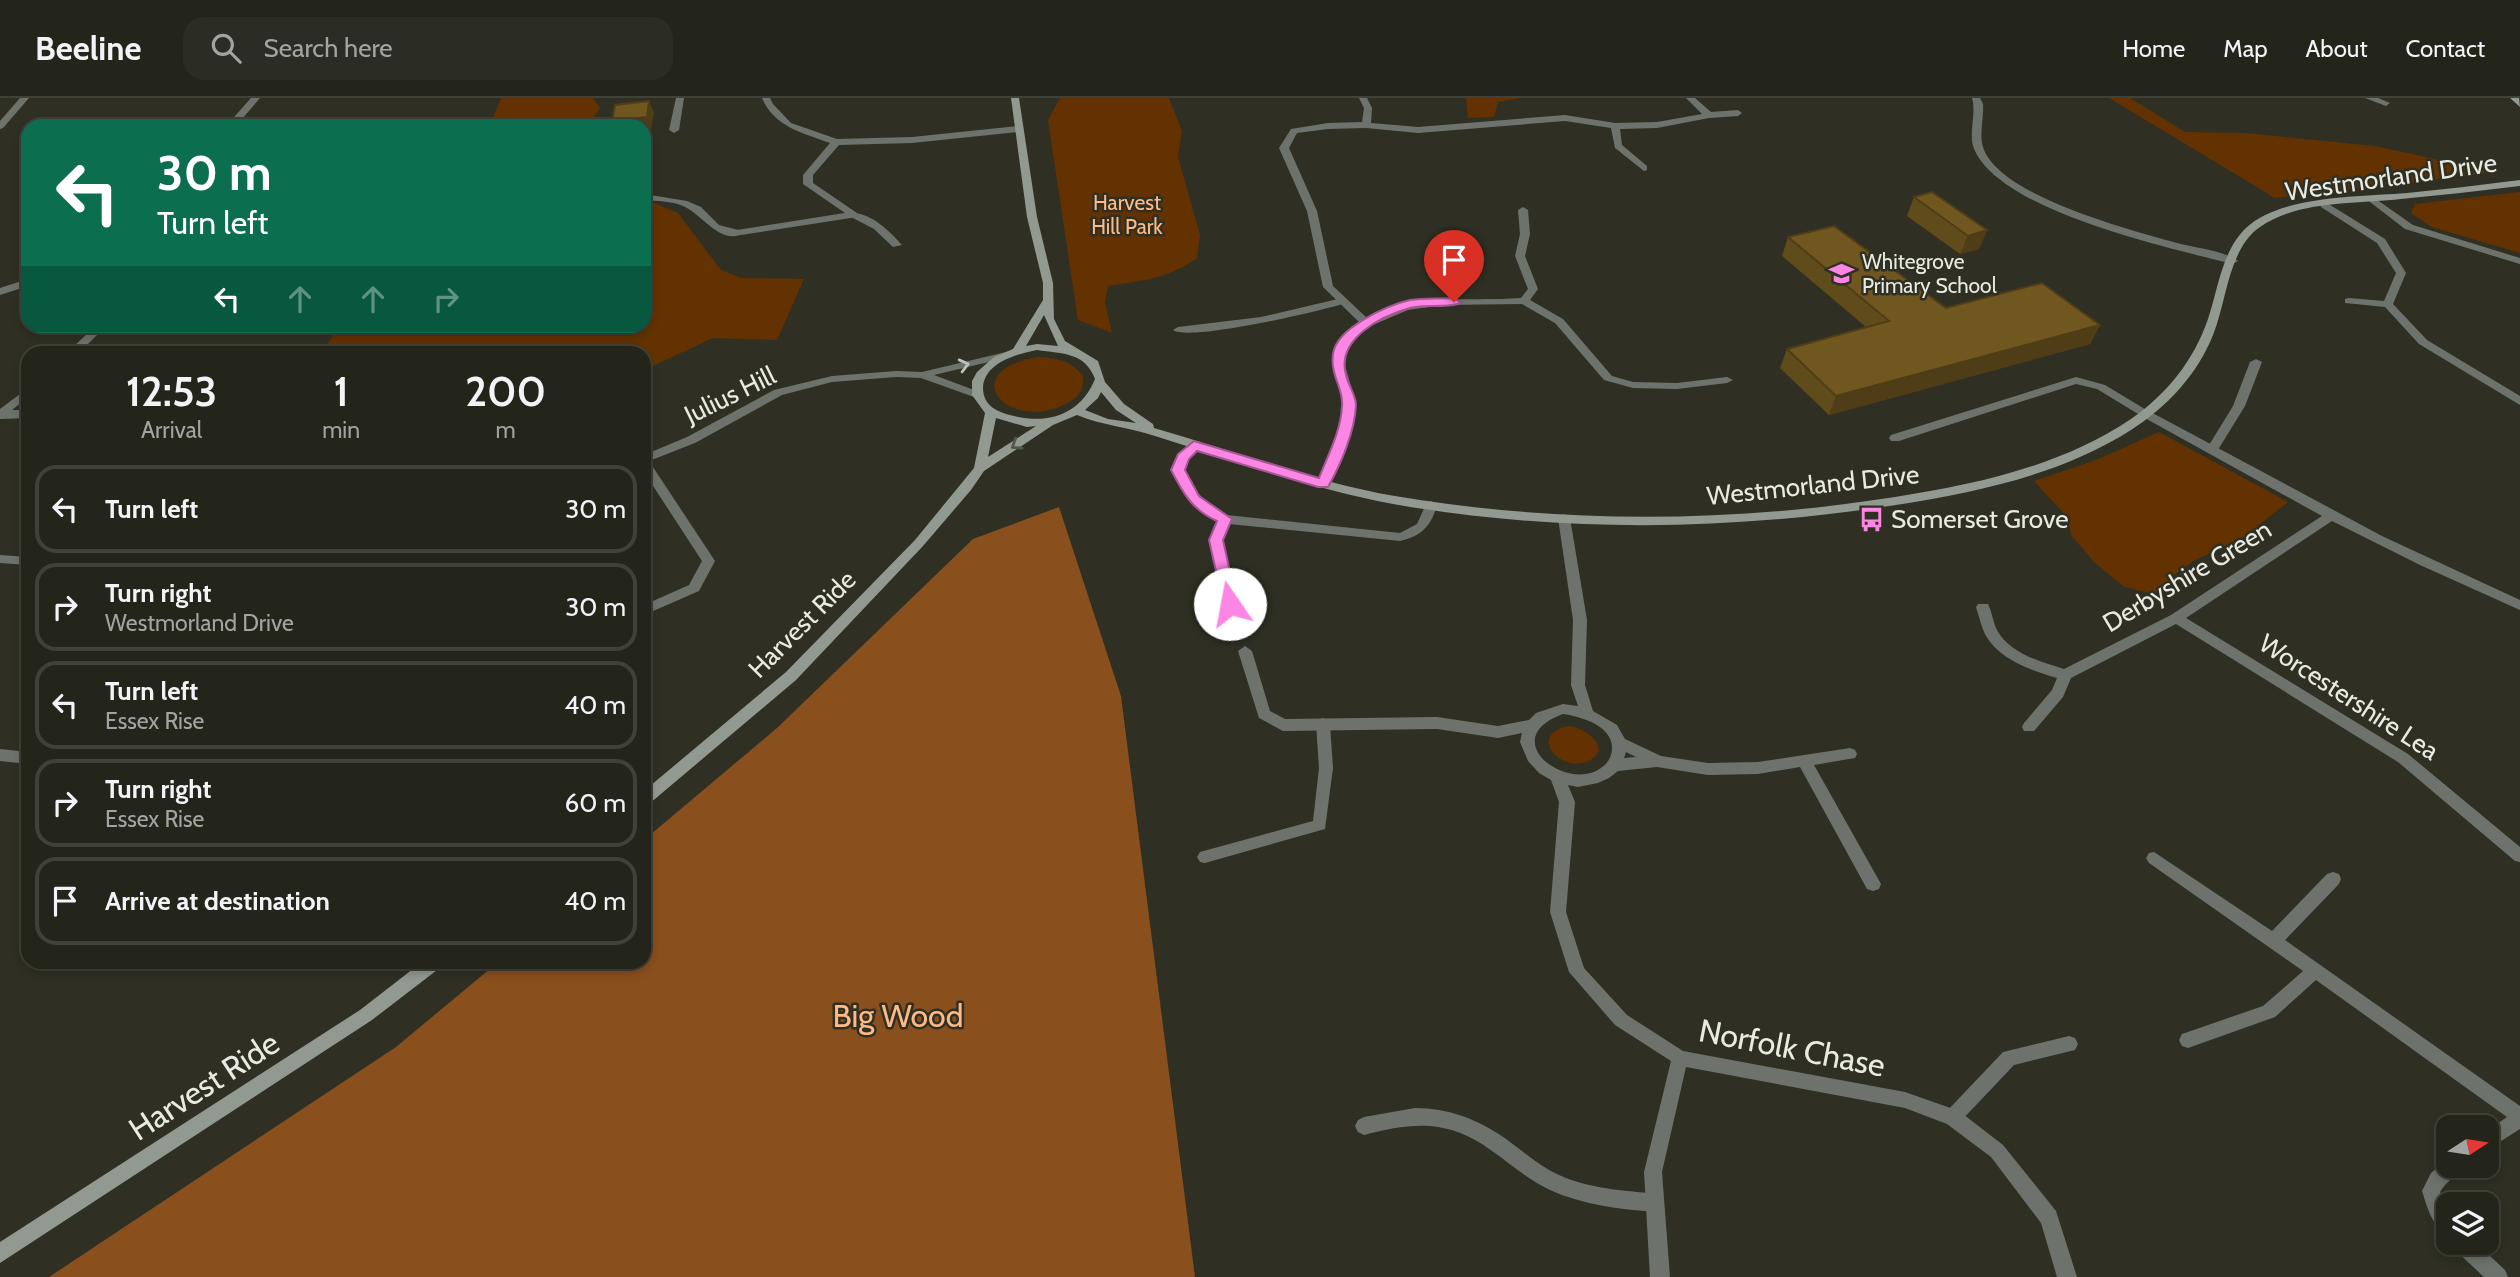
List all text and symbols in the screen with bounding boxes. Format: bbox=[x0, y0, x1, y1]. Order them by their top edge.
search box bbox=[183, 17, 673, 80]
text: Beeline bbox=[35, 28, 141, 68]
icon: search bbox=[207, 29, 245, 67]
text: Search here bbox=[263, 32, 393, 64]
text: Home bbox=[2122, 34, 2185, 63]
text: Map bbox=[2223, 34, 2268, 63]
text: About bbox=[2306, 34, 2368, 63]
text: Contact bbox=[2406, 34, 2485, 63]
text: 30 m bbox=[157, 143, 272, 202]
street label: Westmorland Drive bbox=[2283, 146, 2499, 208]
icon: left bbox=[42, 147, 133, 238]
park label: Harvest Hill Park bbox=[1091, 190, 1163, 239]
text: Turn left bbox=[157, 203, 268, 242]
pin bbox=[1424, 230, 1484, 302]
icon: arrive bbox=[1435, 241, 1473, 279]
place label: Whitegrove Primary School bbox=[1862, 249, 1997, 298]
school or university icon: Whitegrove Primary School bbox=[1828, 260, 1856, 288]
icon: left bbox=[208, 280, 246, 318]
icon: ahead bbox=[281, 280, 319, 318]
icon: ahead bbox=[354, 280, 392, 318]
icon: right bbox=[427, 280, 465, 318]
street label: Julius Hill bbox=[678, 359, 781, 431]
one-way arrow bbox=[958, 359, 970, 373]
text: 12:53 bbox=[126, 365, 217, 417]
text: 1 bbox=[334, 365, 349, 417]
text: 200 bbox=[465, 365, 546, 417]
text: Arrival bbox=[141, 416, 202, 444]
text: min bbox=[322, 416, 360, 444]
text: m bbox=[495, 416, 516, 444]
one-way arrow bbox=[1011, 436, 1024, 449]
street label: Westmorland Drive bbox=[1705, 458, 1921, 512]
icon: left bbox=[46, 490, 84, 528]
text: Turn left bbox=[105, 493, 198, 525]
text: 30 m bbox=[565, 493, 626, 525]
place label: Somerset Grove bbox=[1891, 503, 2069, 535]
bus stop icon: Somerset Grove bbox=[1857, 505, 1885, 533]
street label: Derbyshire Green bbox=[2097, 513, 2277, 639]
street label: Harvest Ride bbox=[742, 564, 862, 684]
position arrow bbox=[1193, 567, 1267, 641]
text: Turn right bbox=[105, 577, 211, 609]
icon: right bbox=[46, 588, 84, 626]
text: 30 m bbox=[565, 591, 626, 623]
text: Westmorland Drive bbox=[105, 609, 294, 637]
street label: Worcestershire Lea bbox=[2253, 627, 2445, 767]
text: Turn left bbox=[105, 675, 198, 707]
icon: left bbox=[46, 686, 84, 724]
text: 40 m bbox=[564, 689, 626, 721]
text: Essex Rise bbox=[105, 707, 204, 735]
text: Turn right bbox=[105, 773, 211, 805]
icon: right bbox=[46, 784, 84, 822]
text: 60 m bbox=[564, 787, 626, 819]
text: Essex Rise bbox=[105, 805, 204, 833]
icon: arrive bbox=[46, 882, 84, 920]
text: Arrive at destination bbox=[105, 885, 330, 917]
text: 40 m bbox=[564, 885, 626, 917]
park label: Big Wood bbox=[833, 996, 963, 1035]
street label: Norfolk Chase bbox=[1696, 1010, 1888, 1085]
street label: Harvest Ride bbox=[121, 1023, 286, 1148]
north arrow bbox=[2436, 1115, 2499, 1178]
map controls bbox=[2436, 1115, 2499, 1255]
button: layers bbox=[2436, 1192, 2499, 1255]

